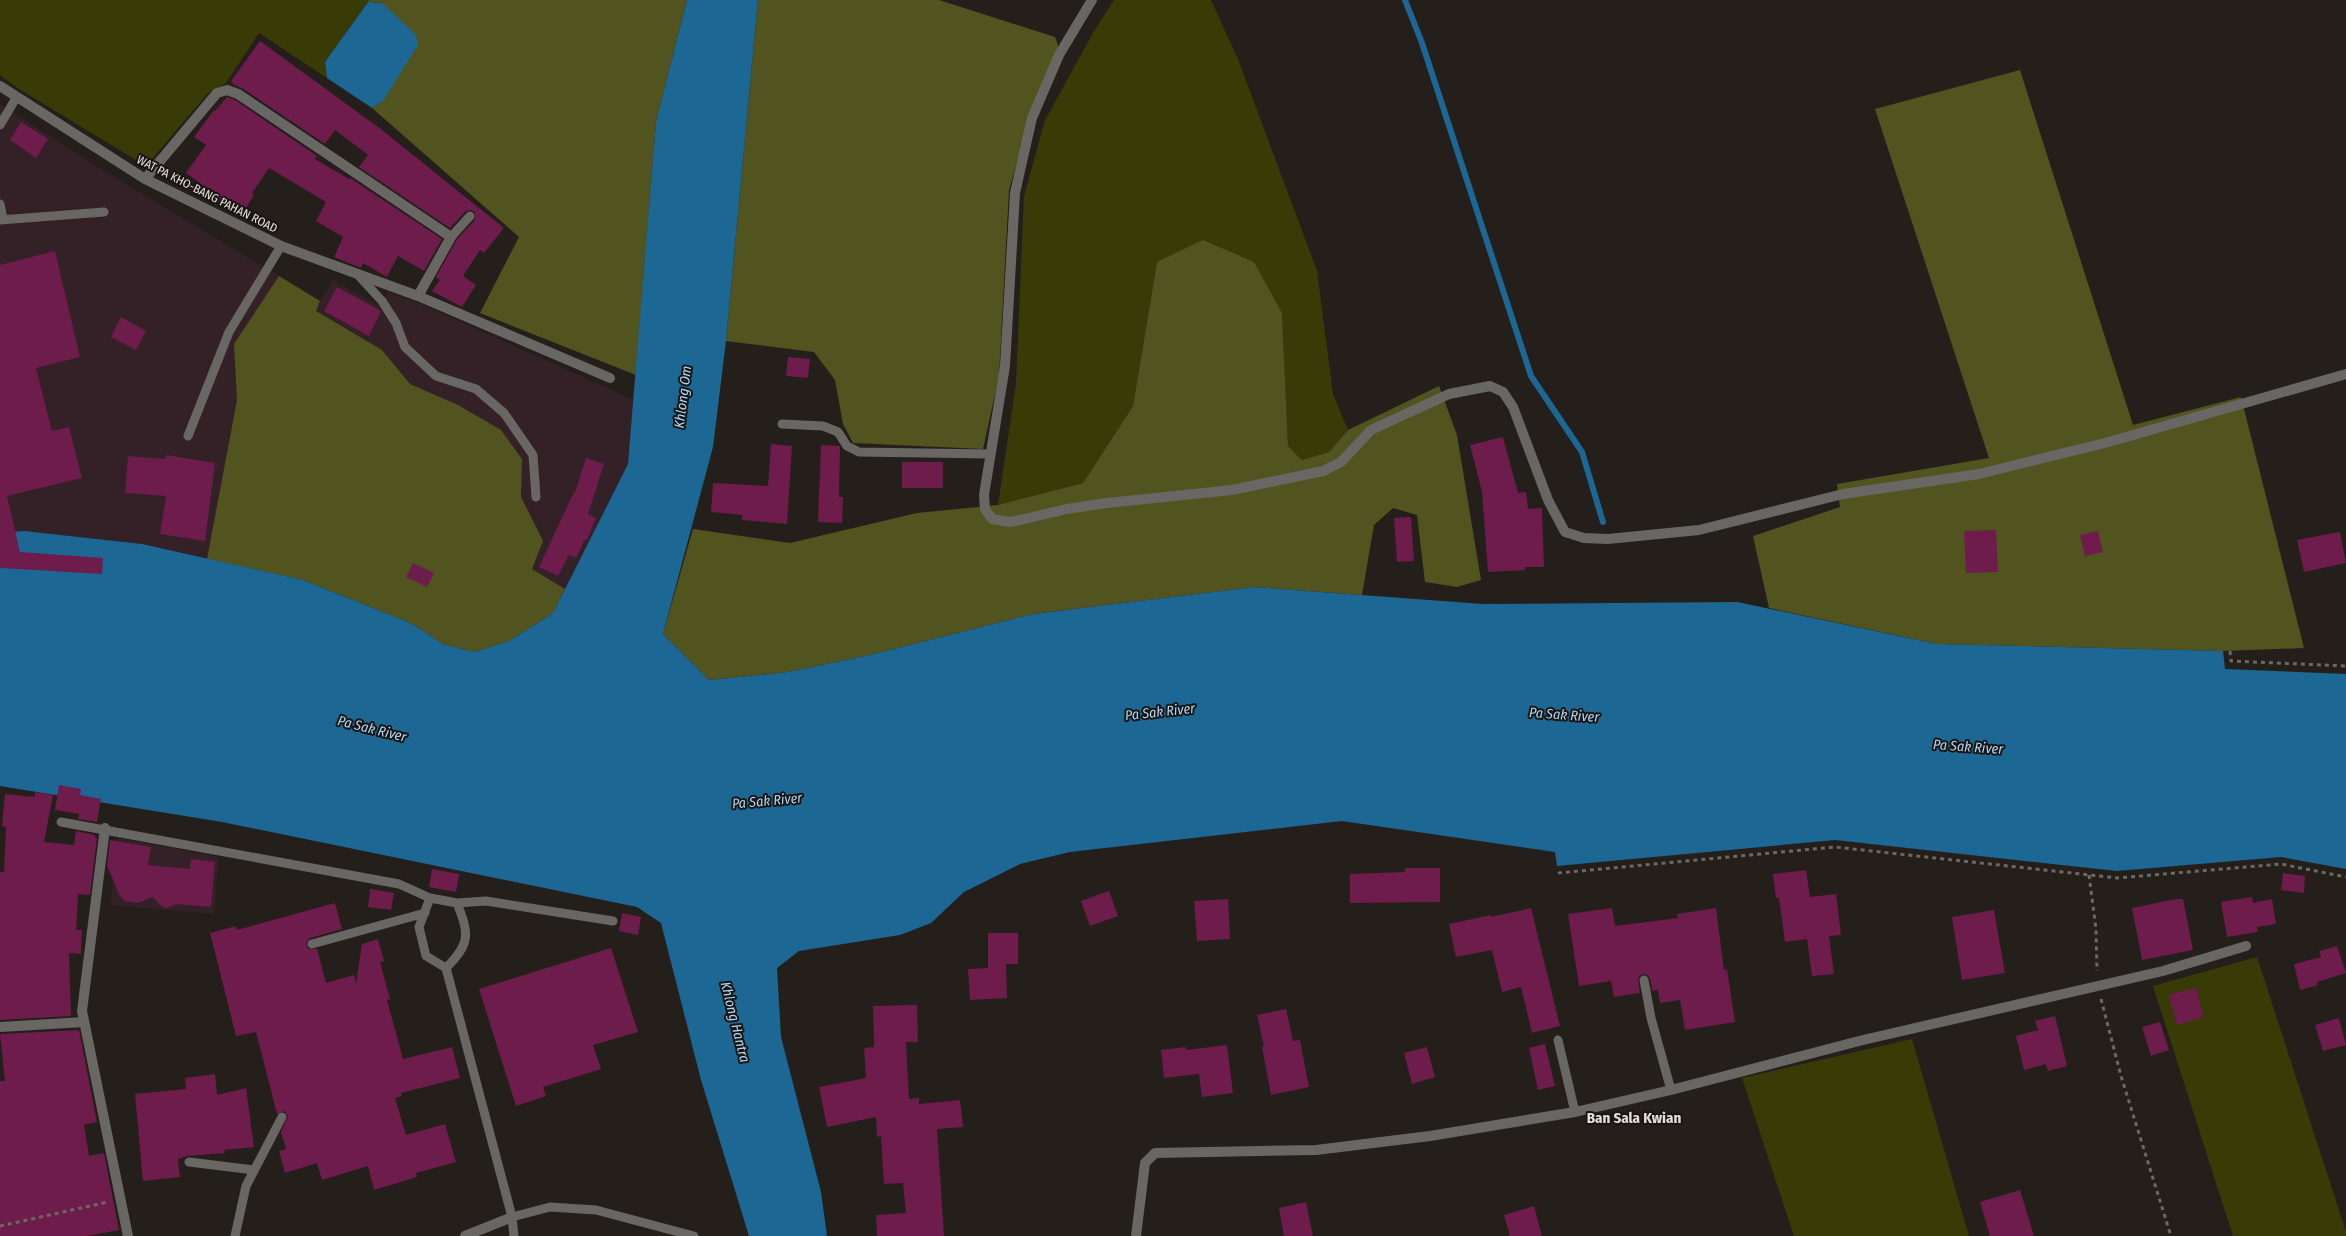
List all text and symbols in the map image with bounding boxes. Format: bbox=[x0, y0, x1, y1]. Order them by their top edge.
street label: WAT PA KHO-BANG PAHAN ROAD bbox=[134, 152, 280, 236]
water label: Khlong Om bbox=[671, 365, 695, 429]
water label: Pa Sak River bbox=[1124, 700, 1197, 724]
water label: Pa Sak River bbox=[1528, 704, 1601, 726]
water label: Pa Sak River bbox=[336, 712, 409, 746]
water label: Pa Sak River bbox=[1932, 736, 2005, 758]
water label: Pa Sak River bbox=[731, 789, 804, 813]
water label: Khlong Hantra bbox=[717, 980, 753, 1064]
district label: Ban Sala Kwian bbox=[1587, 1109, 1681, 1127]

